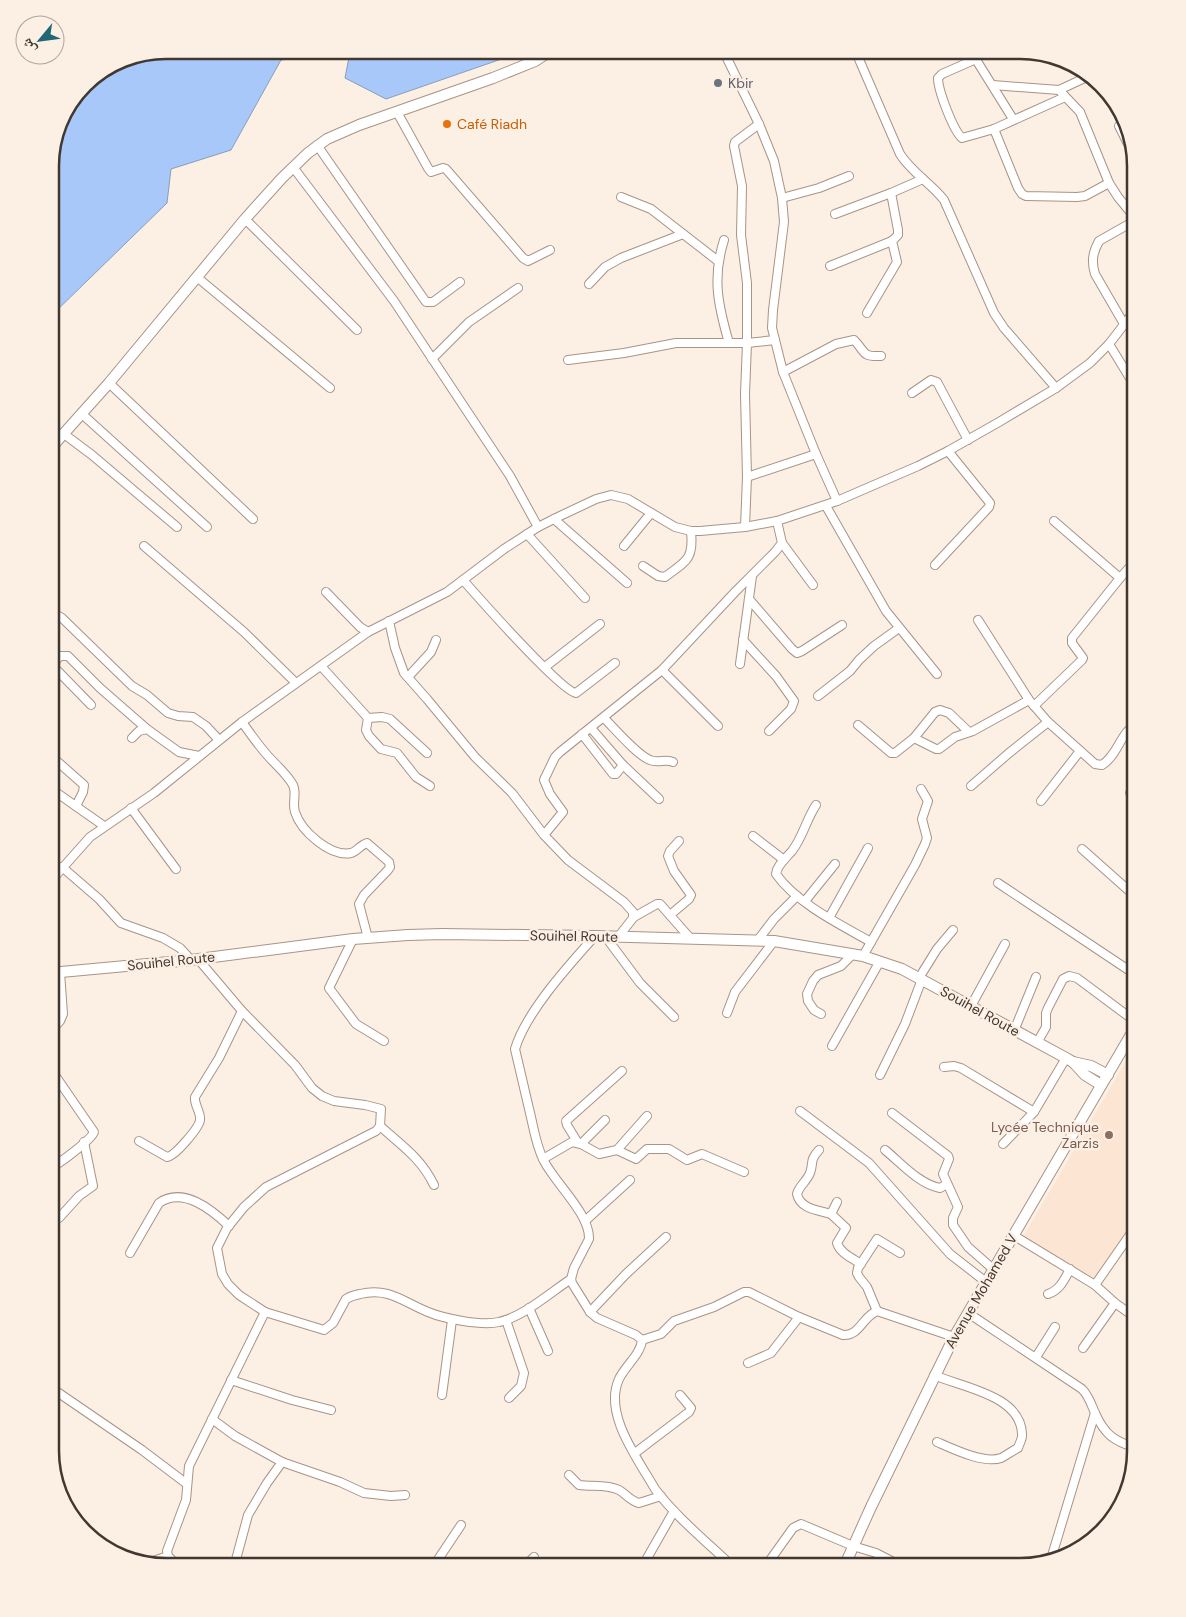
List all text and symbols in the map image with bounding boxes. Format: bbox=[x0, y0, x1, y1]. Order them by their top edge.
north arrow bbox=[15, 15, 65, 65]
text: ش bbox=[17, 35, 40, 57]
place label: Kbir bbox=[728, 74, 753, 92]
marker: Kbir bbox=[712, 77, 724, 89]
place label: Café Riadh bbox=[457, 115, 527, 133]
marker: Café Riadh bbox=[441, 118, 453, 130]
street label: Souihel Route bbox=[530, 926, 618, 946]
street label: Souihel Route bbox=[126, 947, 216, 975]
street label: Souihel Route bbox=[937, 982, 1023, 1040]
place label: Lycée Technique Zarzis bbox=[991, 1118, 1099, 1152]
marker: Lycée Technique Zarzis bbox=[1103, 1129, 1115, 1141]
street label: Avenue Mohamed V bbox=[941, 1230, 1021, 1352]

